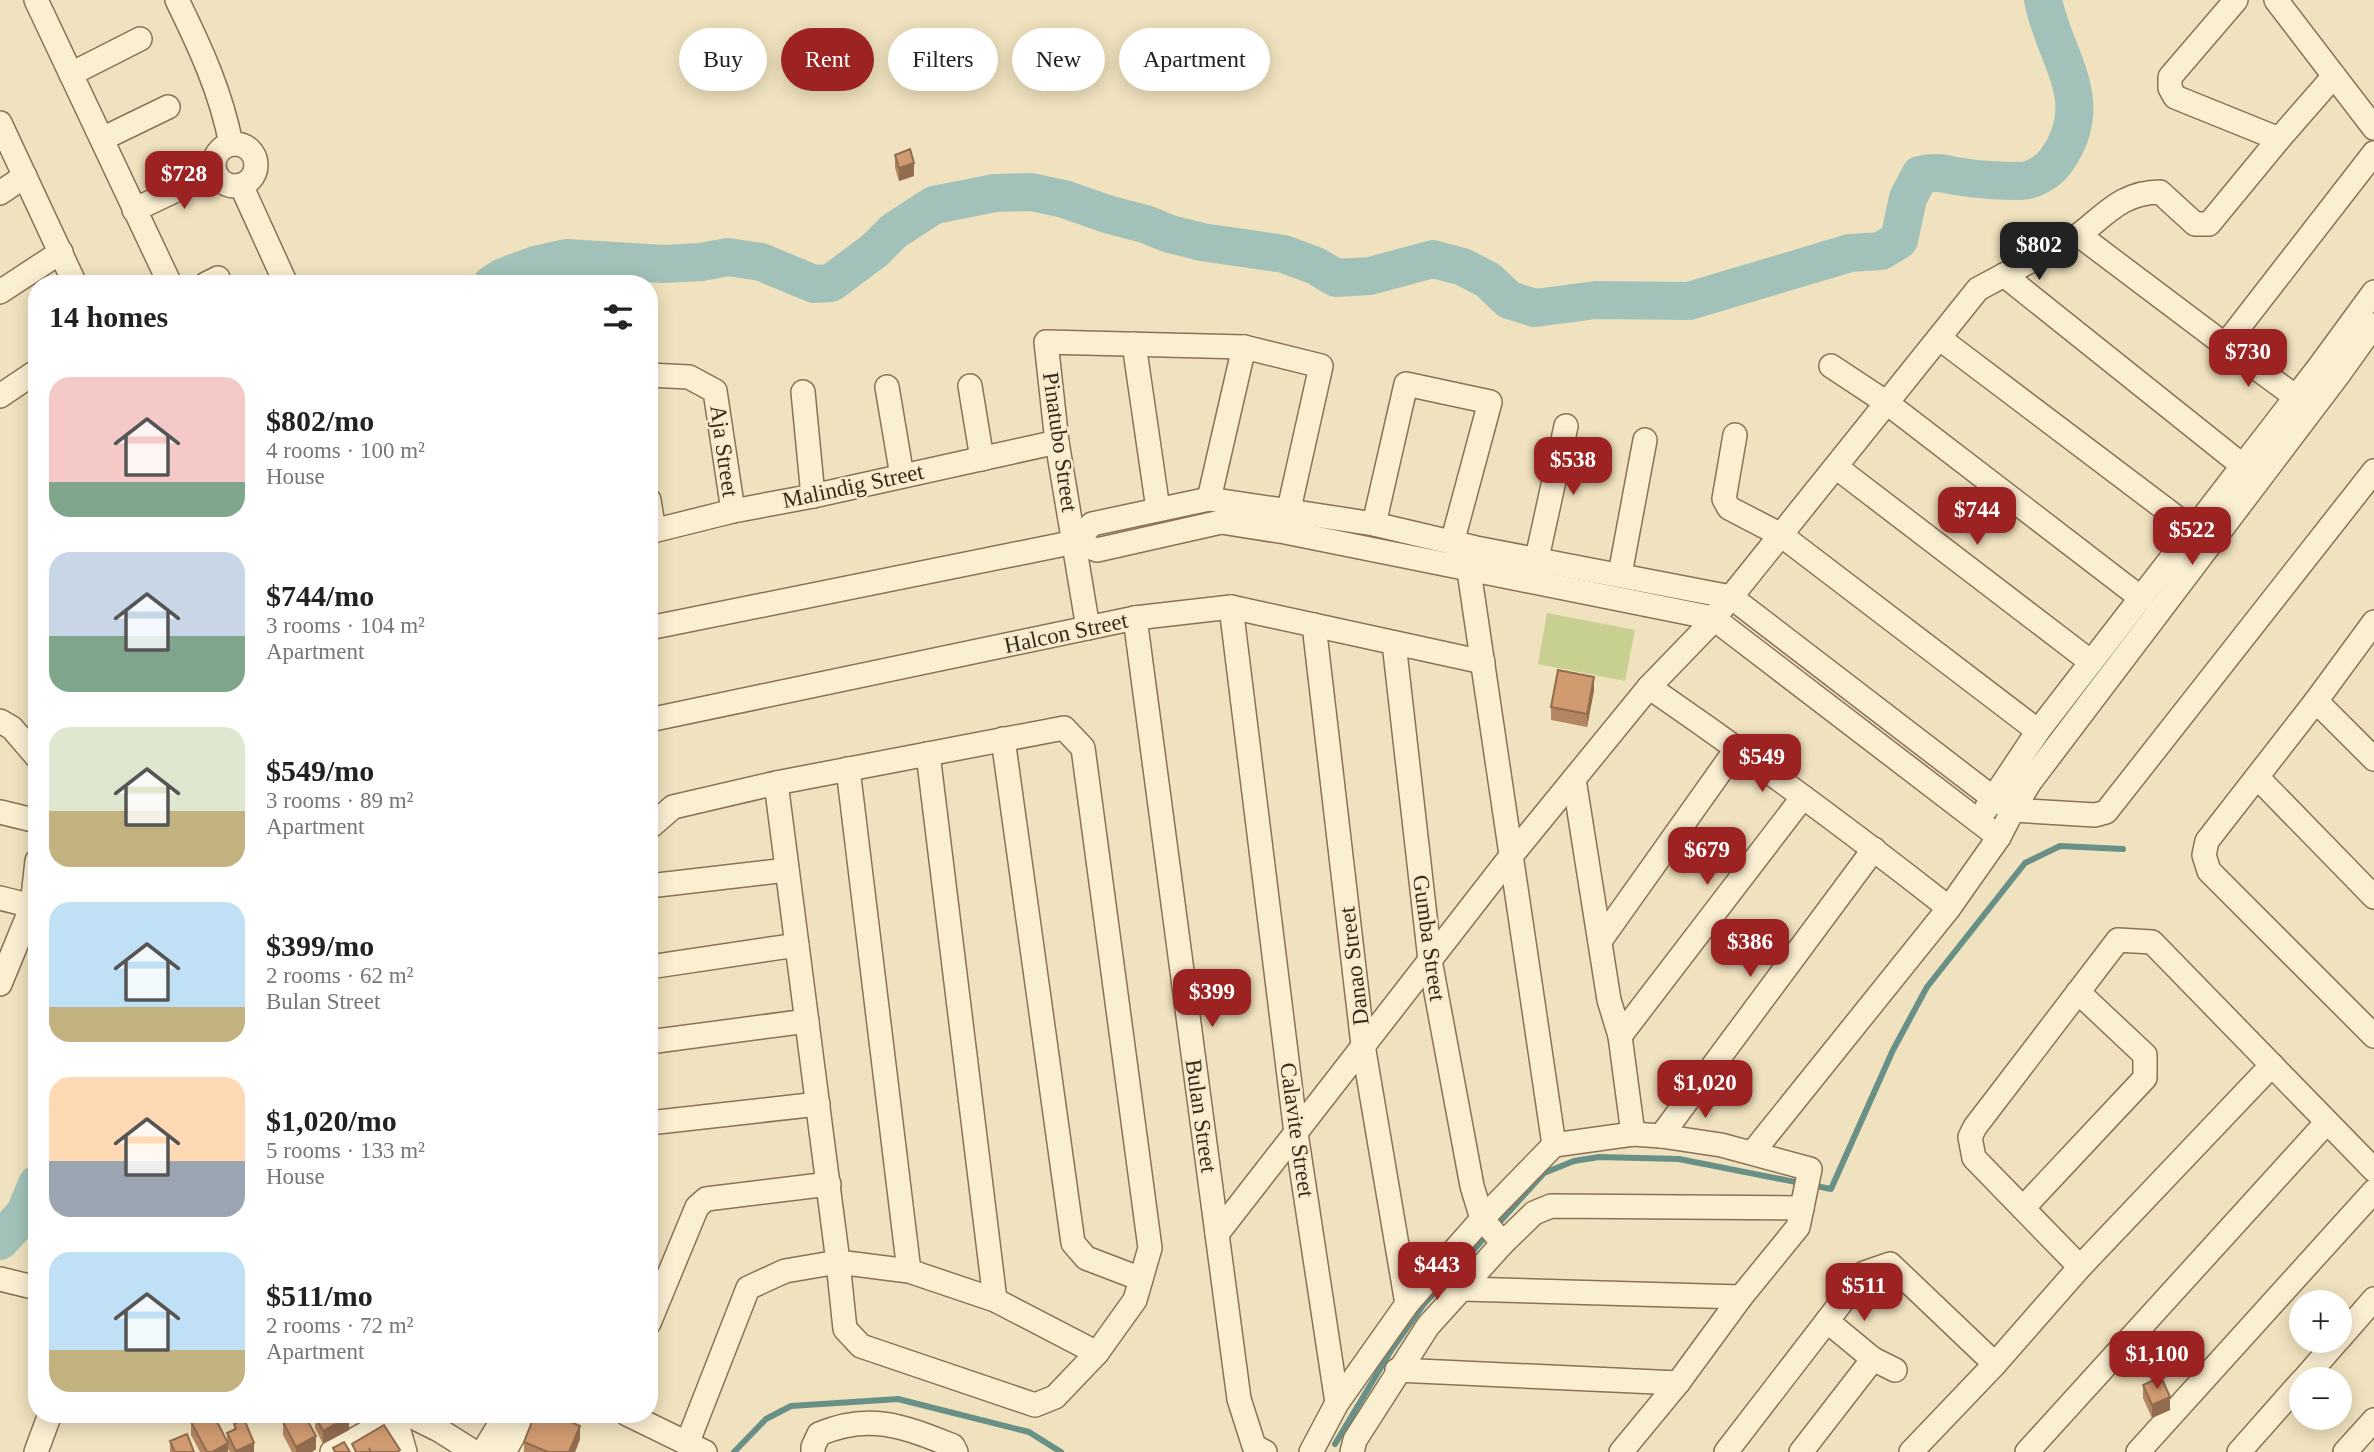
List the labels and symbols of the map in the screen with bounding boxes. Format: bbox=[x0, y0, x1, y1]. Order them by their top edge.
pin: $728 bbox=[143, 152, 225, 211]
pin: $802 bbox=[1998, 222, 2080, 282]
pin: $730 bbox=[2207, 330, 2289, 389]
street label: Pinatubo Street bbox=[1038, 370, 1082, 514]
street label: Aja Street bbox=[705, 403, 743, 499]
pin: $538 bbox=[1532, 438, 1614, 497]
street label: Malindig Street bbox=[780, 459, 926, 513]
pin: $744 bbox=[1936, 488, 2018, 547]
pin: $522 bbox=[2151, 508, 2233, 567]
street label: Halcon Street bbox=[1002, 608, 1131, 658]
pin: $549 bbox=[1721, 734, 1803, 794]
pin: $679 bbox=[1666, 828, 1748, 887]
street label: Gumba Street bbox=[1408, 873, 1450, 1003]
street label: Danao Street bbox=[1334, 905, 1374, 1027]
pin: $386 bbox=[1709, 920, 1791, 979]
pin: $399 bbox=[1171, 970, 1253, 1029]
street label: Bulan Street bbox=[1181, 1058, 1221, 1175]
pin: $1,020 bbox=[1648, 1060, 1762, 1120]
street label: Calavite Street bbox=[1275, 1061, 1319, 1200]
pin: $443 bbox=[1396, 1242, 1478, 1302]
pin: $511 bbox=[1823, 1264, 1905, 1323]
pin: $1,100 bbox=[2100, 1332, 2214, 1391]

